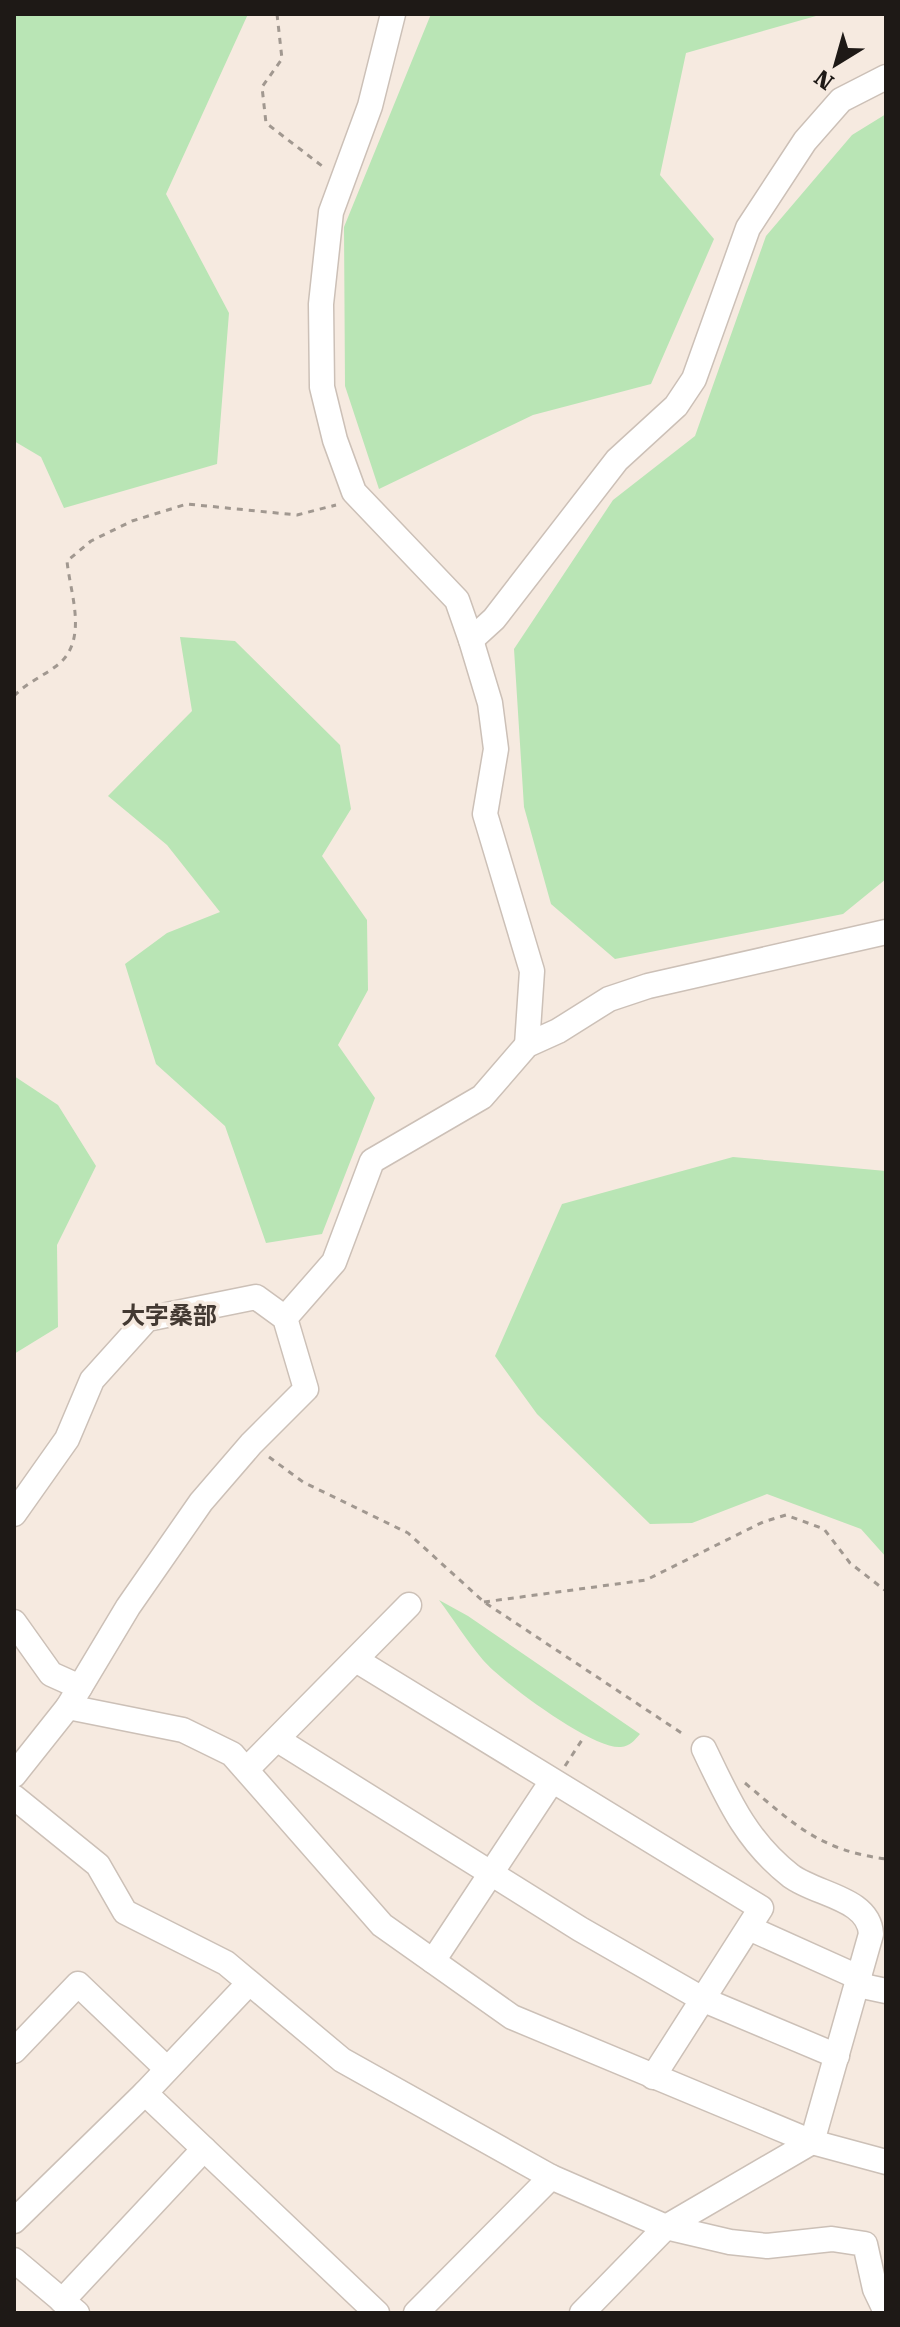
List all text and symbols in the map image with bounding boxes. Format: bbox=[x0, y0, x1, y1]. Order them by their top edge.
north arrow bbox=[796, 24, 876, 104]
text: N bbox=[810, 64, 839, 95]
district label: 大字桑部 bbox=[121, 1302, 217, 1330]

